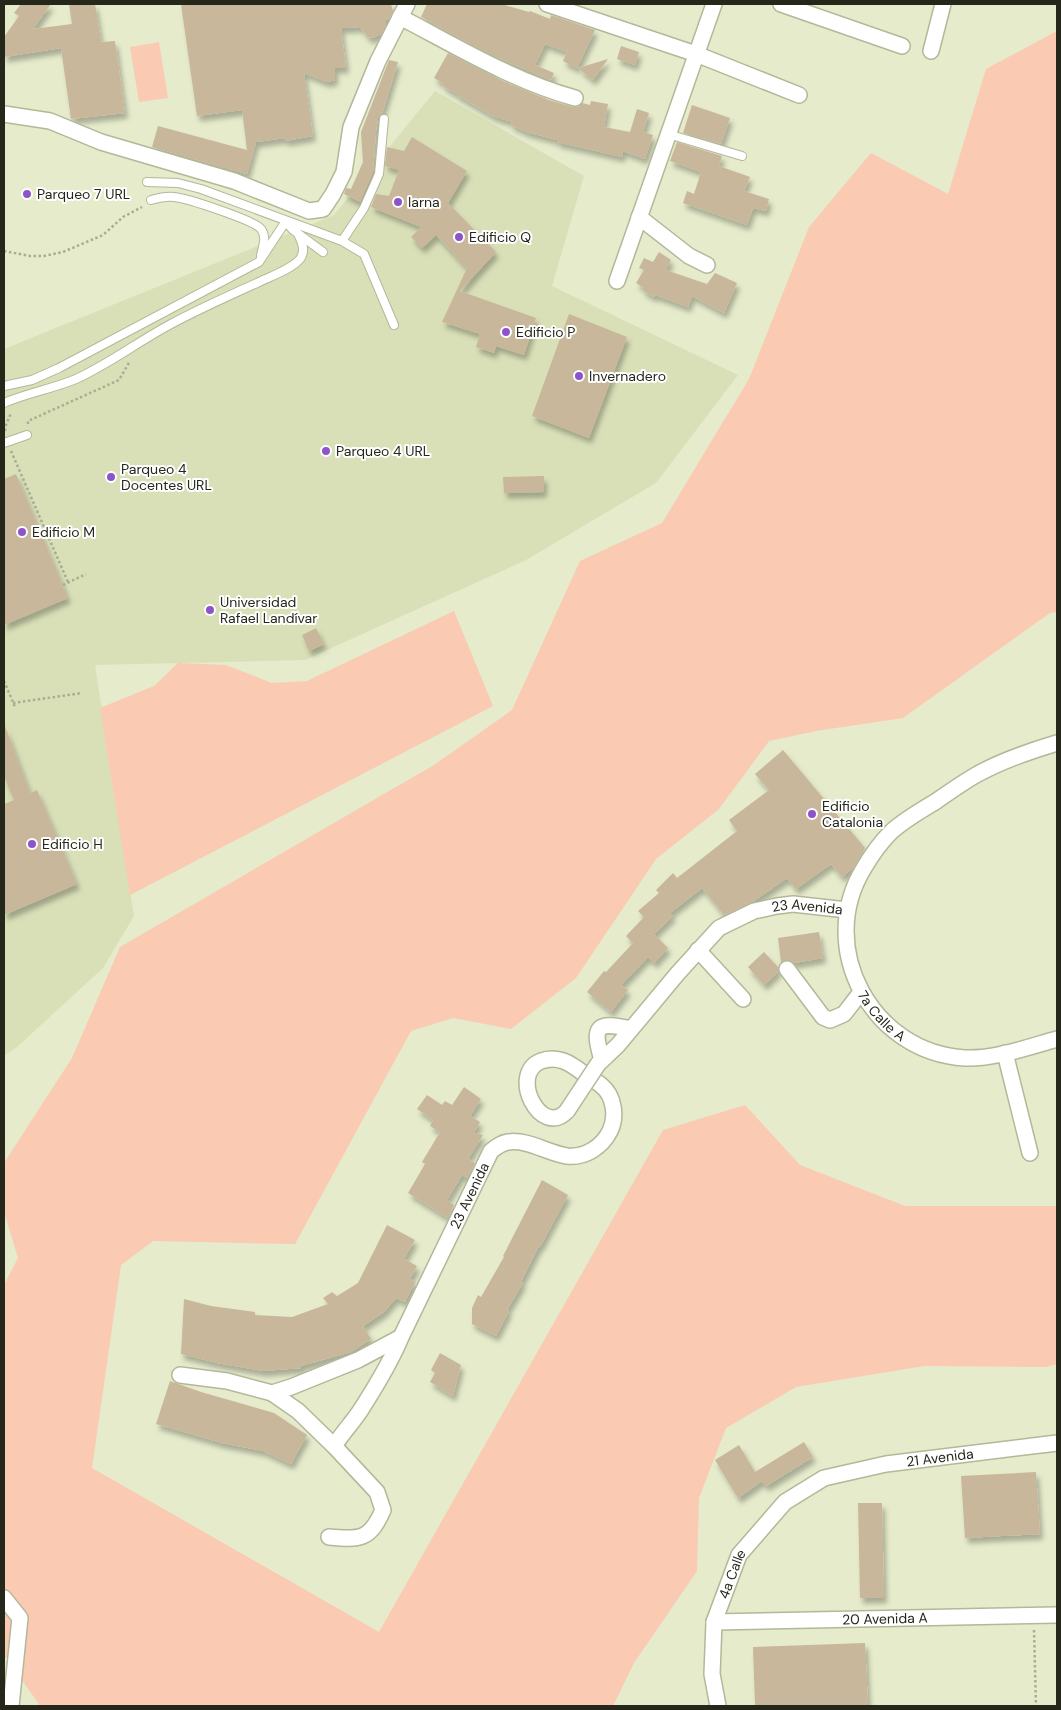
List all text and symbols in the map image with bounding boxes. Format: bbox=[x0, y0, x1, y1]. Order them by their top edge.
place label: Parqueo 7 URL bbox=[37, 185, 130, 203]
marker: Parqueo 7 URL bbox=[21, 188, 33, 200]
place label: Iarna bbox=[408, 193, 440, 211]
marker: Iarna bbox=[392, 196, 404, 208]
place label: Edificio Q bbox=[469, 228, 531, 246]
marker: Edificio Q bbox=[453, 231, 465, 243]
place label: Edificio P bbox=[516, 323, 575, 341]
marker: Edificio P bbox=[500, 326, 512, 338]
place label: Invernadero bbox=[589, 367, 666, 385]
marker: Invernadero bbox=[573, 370, 585, 382]
place label: Parqueo 4 URL bbox=[336, 442, 430, 460]
marker: Parqueo 4 URL bbox=[320, 445, 332, 457]
place label: Parqueo 4 Docentes URL bbox=[121, 460, 212, 494]
marker: Parqueo 4 Docentes URL bbox=[105, 471, 117, 483]
place label: Edificio M bbox=[32, 523, 95, 541]
marker: Edificio M bbox=[16, 526, 28, 538]
place label: Universidad Rafael Landívar bbox=[220, 593, 317, 627]
marker: Universidad Rafael Landívar bbox=[204, 604, 216, 616]
place label: Edificio Catalonia bbox=[822, 797, 883, 831]
marker: Edificio Catalonia bbox=[806, 808, 818, 820]
place label: Edificio H bbox=[42, 835, 103, 853]
marker: Edificio H bbox=[26, 838, 38, 850]
street label: 23 Avenida bbox=[770, 895, 844, 918]
street label: 7a Calle A bbox=[854, 987, 909, 1045]
street label: 23 Avenida bbox=[446, 1159, 493, 1232]
street label: 21 Avenida bbox=[905, 1444, 975, 1470]
street label: 4a Calle bbox=[714, 1545, 750, 1601]
street label: 20 Avenida A bbox=[842, 1609, 928, 1628]

